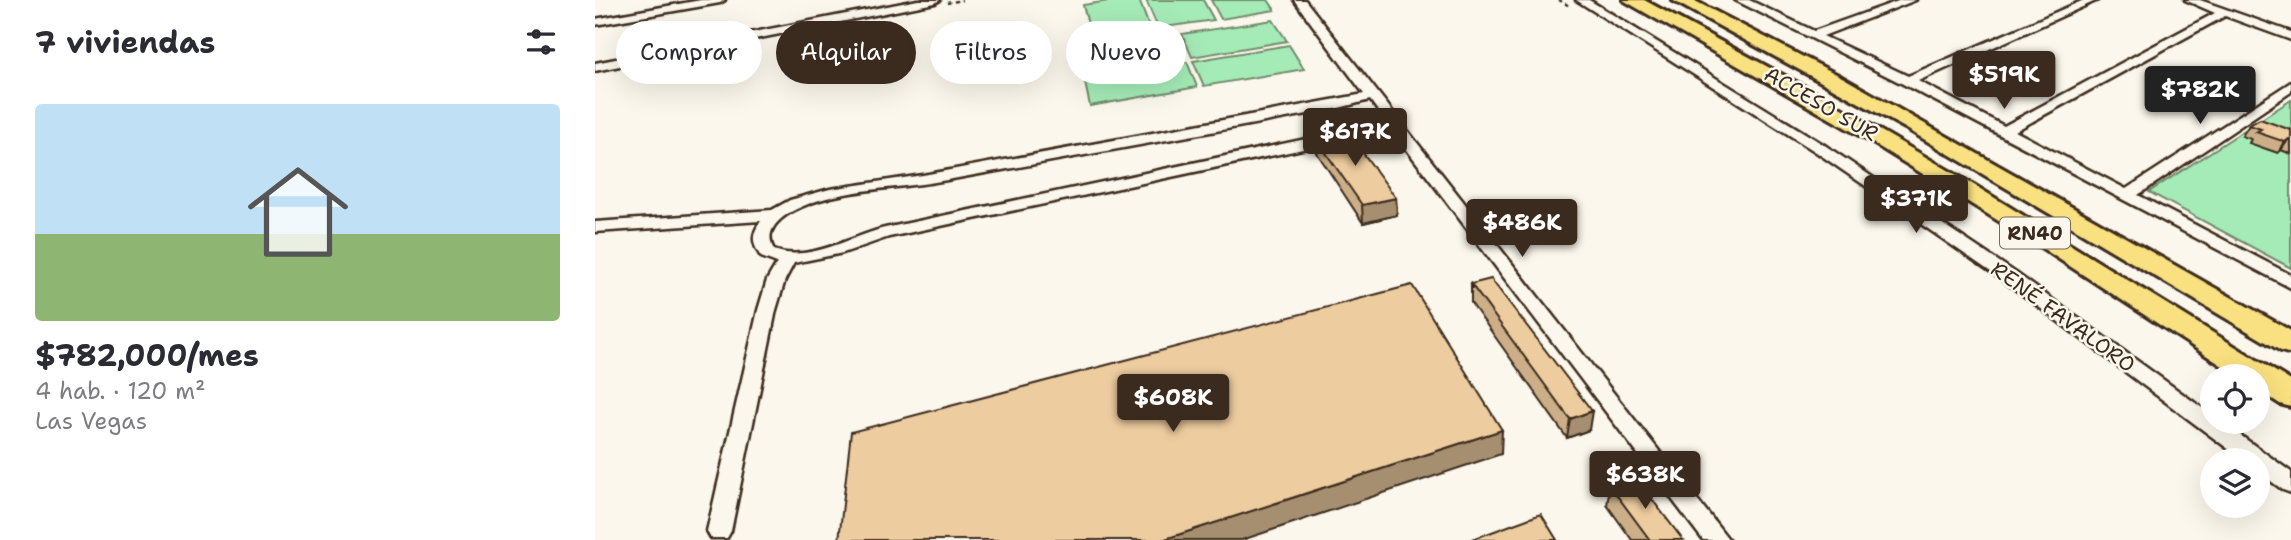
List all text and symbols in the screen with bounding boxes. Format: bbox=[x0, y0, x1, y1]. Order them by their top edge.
chip: Comprar bbox=[616, 21, 762, 84]
chip: Alquilar bbox=[776, 21, 916, 84]
chip: Filtros bbox=[930, 21, 1052, 84]
chip: Nuevo bbox=[1066, 21, 1186, 84]
text: 7 viviendas bbox=[35, 22, 215, 63]
icon: filters bbox=[522, 23, 560, 61]
pin: $519K bbox=[1955, 52, 2053, 111]
text: $519K bbox=[1968, 59, 2040, 89]
street label: ACCESO SUR bbox=[1759, 60, 1883, 148]
pin: $782K bbox=[2151, 66, 2249, 126]
text: $782K bbox=[2161, 74, 2239, 104]
pin: $617K bbox=[1306, 108, 1404, 168]
text: $617K bbox=[1319, 116, 1391, 146]
icon: home bbox=[235, 149, 361, 275]
pin: $371K bbox=[1867, 176, 1965, 235]
text: $371K bbox=[1880, 183, 1952, 213]
pin: $486K bbox=[1473, 200, 1571, 259]
text: $486K bbox=[1482, 207, 1562, 237]
road number: RN40 bbox=[2000, 218, 2070, 248]
street label: RENÉ FAVALORO bbox=[1985, 254, 2141, 379]
text: $782,000/mes bbox=[35, 335, 259, 376]
map controls bbox=[2200, 364, 2270, 518]
button: locate bbox=[2200, 364, 2270, 434]
pin: $608K bbox=[1124, 374, 1222, 434]
text: 4 hab. · 120 m² bbox=[35, 376, 206, 406]
text: $608K bbox=[1133, 382, 1213, 412]
text: Las Vegas bbox=[35, 406, 147, 436]
button: layers bbox=[2200, 448, 2270, 518]
pin: $638K bbox=[1596, 452, 1694, 511]
text: $638K bbox=[1606, 459, 1684, 489]

